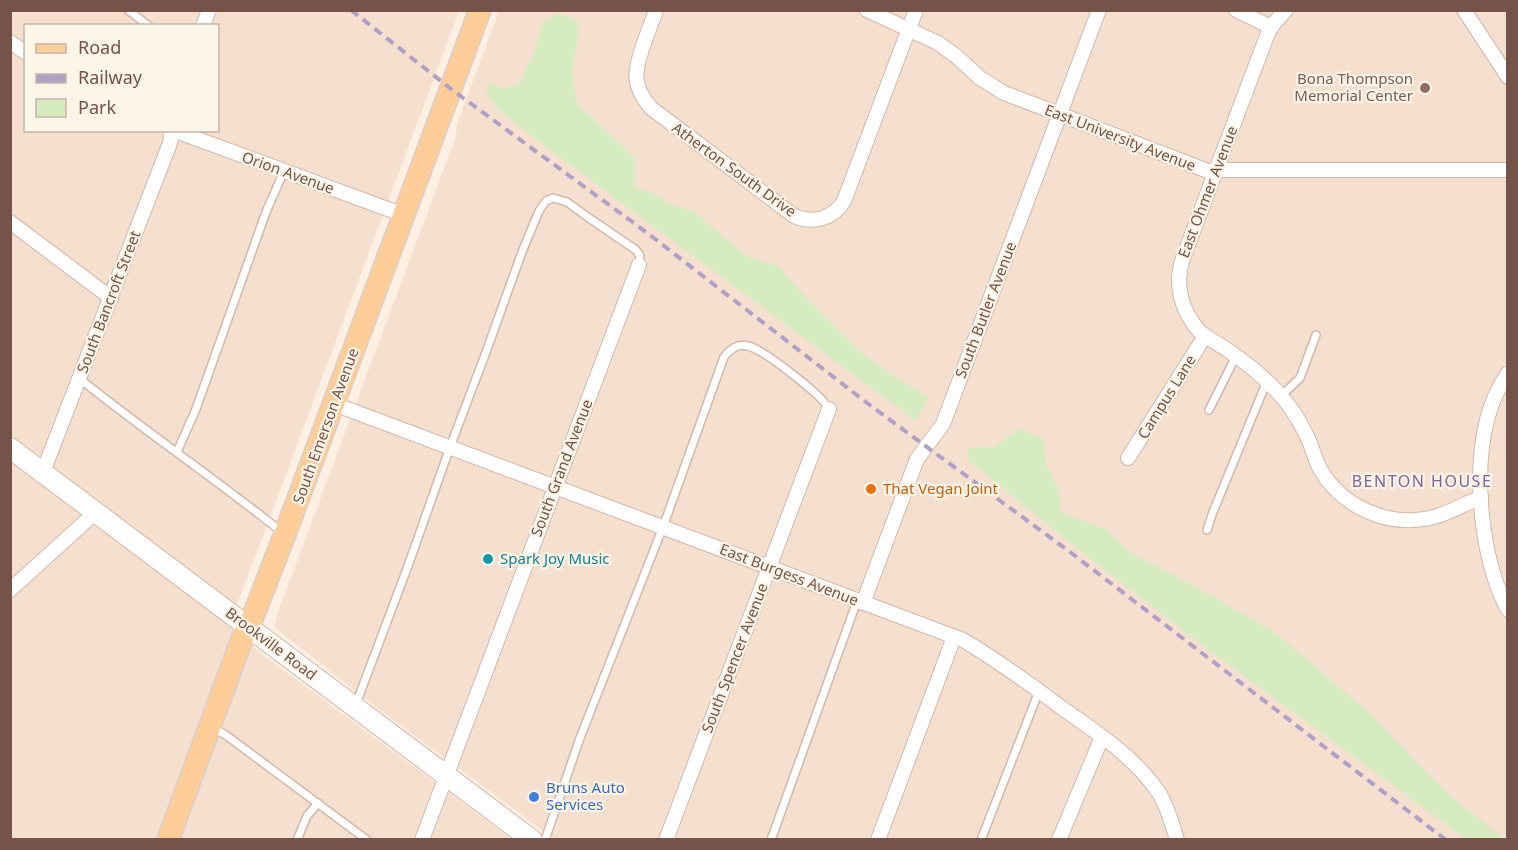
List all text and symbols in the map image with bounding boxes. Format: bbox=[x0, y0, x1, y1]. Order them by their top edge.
legend bbox=[24, 24, 219, 132]
text: Road bbox=[78, 35, 121, 59]
text: Railway bbox=[78, 65, 143, 89]
place label: Bona Thompson Memorial Center bbox=[1294, 68, 1413, 105]
marker: Bona Thompson Memorial Center bbox=[1418, 81, 1432, 95]
text: Park bbox=[78, 95, 116, 119]
street label: East University Avenue bbox=[1042, 99, 1199, 175]
street label: Atherton South Drive bbox=[668, 117, 801, 221]
street label: East Ohmer Avenue bbox=[1173, 123, 1241, 260]
street label: Orion Avenue bbox=[239, 146, 337, 198]
street label: South Bancroft Street bbox=[72, 227, 145, 376]
street label: South Butler Avenue bbox=[950, 239, 1020, 381]
street label: South Emerson Avenue bbox=[288, 345, 363, 506]
street label: Campus Lane bbox=[1132, 351, 1200, 442]
street label: South Grand Avenue bbox=[526, 396, 596, 539]
district label: BENTON HOUSE bbox=[1352, 470, 1492, 492]
place label: That Vegan Joint bbox=[883, 478, 999, 498]
marker: That Vegan Joint bbox=[864, 482, 878, 496]
street label: East Burgess Avenue bbox=[717, 538, 862, 610]
place label: Spark Joy Music bbox=[500, 548, 610, 568]
marker: Spark Joy Music bbox=[481, 552, 495, 566]
street label: South Spencer Avenue bbox=[696, 580, 772, 735]
street label: Brookville Road bbox=[222, 602, 321, 684]
place label: Bruns Auto Services bbox=[546, 777, 625, 814]
marker: Bruns Auto Services bbox=[527, 790, 541, 804]

